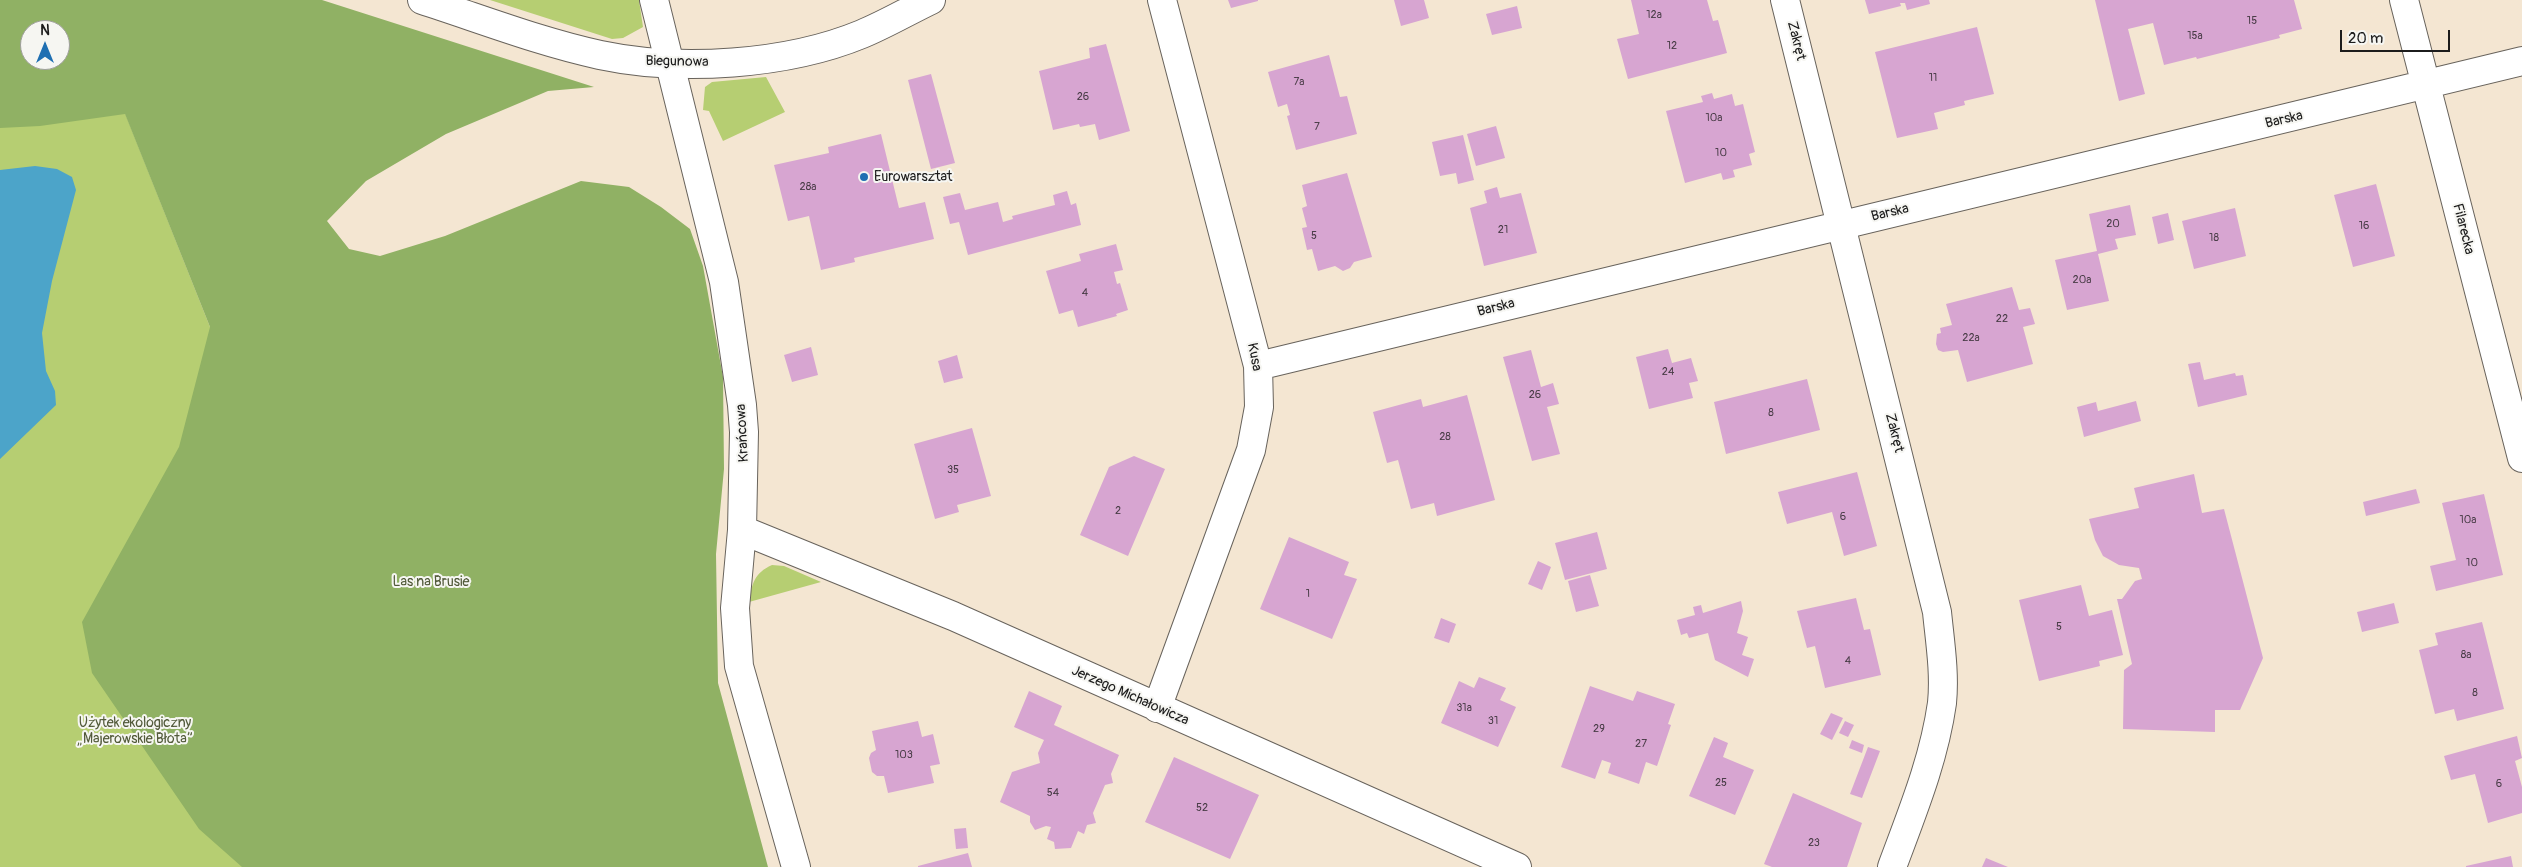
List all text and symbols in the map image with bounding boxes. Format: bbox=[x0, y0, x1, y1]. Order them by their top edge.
house number: 12a bbox=[1646, 8, 1662, 22]
house number: 15 bbox=[2247, 14, 2257, 28]
north arrow bbox=[20, 20, 70, 70]
street label: Zakręt bbox=[1783, 20, 1809, 62]
scale bar bbox=[2342, 20, 2452, 52]
text: N bbox=[40, 22, 50, 39]
house number: 15a bbox=[2187, 29, 2203, 43]
text: 20 m bbox=[2348, 29, 2383, 48]
house number: 12 bbox=[1667, 39, 1677, 53]
street label: Biegunowa bbox=[645, 53, 709, 71]
house number: 11 bbox=[1929, 71, 1937, 85]
house number: 7a bbox=[1294, 75, 1304, 89]
house number: 26 bbox=[1077, 90, 1089, 104]
street label: Barska bbox=[2264, 108, 2304, 132]
house number: 10a bbox=[1706, 111, 1722, 125]
house number: 7 bbox=[1314, 120, 1320, 134]
house number: 10 bbox=[1715, 146, 1727, 160]
place label: Eurowarsztat bbox=[874, 169, 952, 185]
marker: Eurowarsztat bbox=[858, 171, 870, 183]
house number: 28a bbox=[800, 180, 816, 194]
street label: Barska bbox=[1870, 201, 1910, 225]
street label: Filarecka bbox=[2449, 202, 2477, 256]
house number: 20 bbox=[2106, 217, 2120, 231]
house number: 16 bbox=[2359, 219, 2369, 233]
house number: 21 bbox=[1498, 223, 1508, 237]
house number: 5 bbox=[1311, 229, 1317, 243]
house number: 18 bbox=[2209, 231, 2219, 245]
house number: 20a bbox=[2073, 273, 2091, 287]
house number: 4 bbox=[1082, 286, 1088, 300]
street label: Barska bbox=[1476, 295, 1516, 321]
house number: 22 bbox=[1996, 312, 2008, 326]
house number: 22a bbox=[1962, 331, 1980, 345]
street label: Kusa bbox=[1243, 342, 1265, 372]
house number: 24 bbox=[1662, 365, 1674, 379]
house number: 26 bbox=[1529, 388, 1541, 402]
street label: Krańcowa bbox=[733, 403, 753, 463]
house number: 8 bbox=[1768, 406, 1774, 420]
street label: Zakręt bbox=[1881, 412, 1907, 454]
house number: 28 bbox=[1439, 430, 1451, 444]
house number: 35 bbox=[947, 463, 959, 477]
house number: 2 bbox=[1115, 504, 1121, 518]
house number: 6 bbox=[1840, 510, 1846, 524]
house number: 10a bbox=[2460, 513, 2476, 527]
house number: 10 bbox=[2466, 556, 2478, 570]
park label: Las na Brusie bbox=[393, 574, 469, 590]
house number: 1 bbox=[1306, 587, 1310, 601]
house number: 5 bbox=[2056, 620, 2062, 634]
house number: 8a bbox=[2461, 648, 2471, 662]
house number: 4 bbox=[1845, 654, 1851, 668]
street label: Jerzego Michałowicza bbox=[1069, 663, 1191, 729]
house number: 8 bbox=[2472, 686, 2478, 700]
house number: 31a bbox=[1456, 701, 1472, 715]
house number: 31 bbox=[1488, 714, 1498, 728]
park label: Użytek ekologiczny „Majerowskie Błota” bbox=[77, 715, 193, 748]
house number: 29 bbox=[1593, 722, 1605, 736]
house number: 27 bbox=[1635, 737, 1647, 751]
house number: 103 bbox=[895, 748, 913, 762]
house number: 25 bbox=[1715, 776, 1727, 790]
house number: 6 bbox=[2496, 777, 2502, 791]
house number: 54 bbox=[1047, 786, 1059, 800]
house number: 52 bbox=[1196, 801, 1208, 815]
house number: 23 bbox=[1808, 836, 1820, 850]

